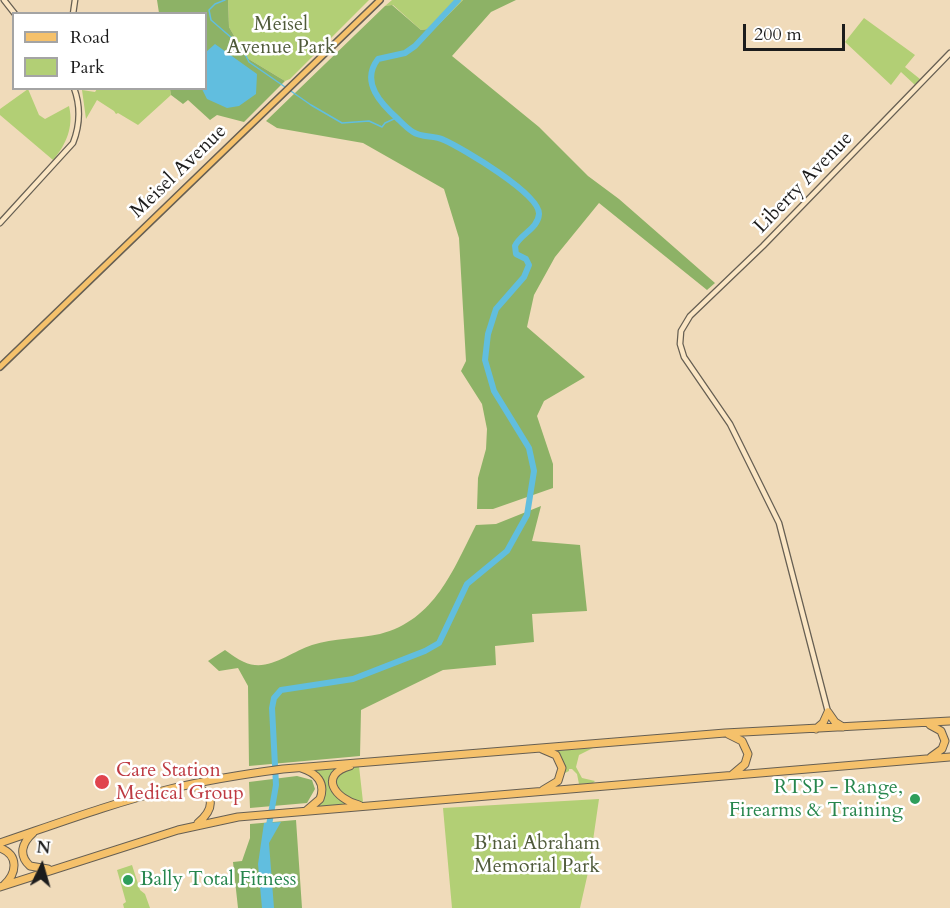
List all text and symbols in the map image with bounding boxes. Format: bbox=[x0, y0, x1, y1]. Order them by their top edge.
legend bbox=[12, 12, 207, 90]
scale bar bbox=[746, 12, 848, 50]
park label: Meisel Avenue Park bbox=[227, 13, 335, 60]
text: 200 m bbox=[754, 22, 802, 47]
text: Road bbox=[70, 25, 110, 50]
text: Park bbox=[70, 55, 105, 80]
street label: Meisel Avenue bbox=[126, 120, 232, 224]
street label: Liberty Avenue bbox=[750, 127, 858, 239]
place label: Care Station Medical Group bbox=[116, 759, 244, 806]
marker: Care Station Medical Group bbox=[93, 773, 111, 791]
place label: RTSP - Range, Firearms & Training bbox=[729, 776, 903, 823]
marker: RTSP - Range, Firearms & Training bbox=[908, 792, 922, 806]
park label: B'nai Abraham Memorial Park bbox=[474, 832, 600, 879]
north arrow bbox=[12, 836, 72, 896]
text: N bbox=[36, 837, 51, 860]
place label: Bally Total Fitness bbox=[140, 868, 296, 892]
marker: Bally Total Fitness bbox=[121, 873, 135, 887]

